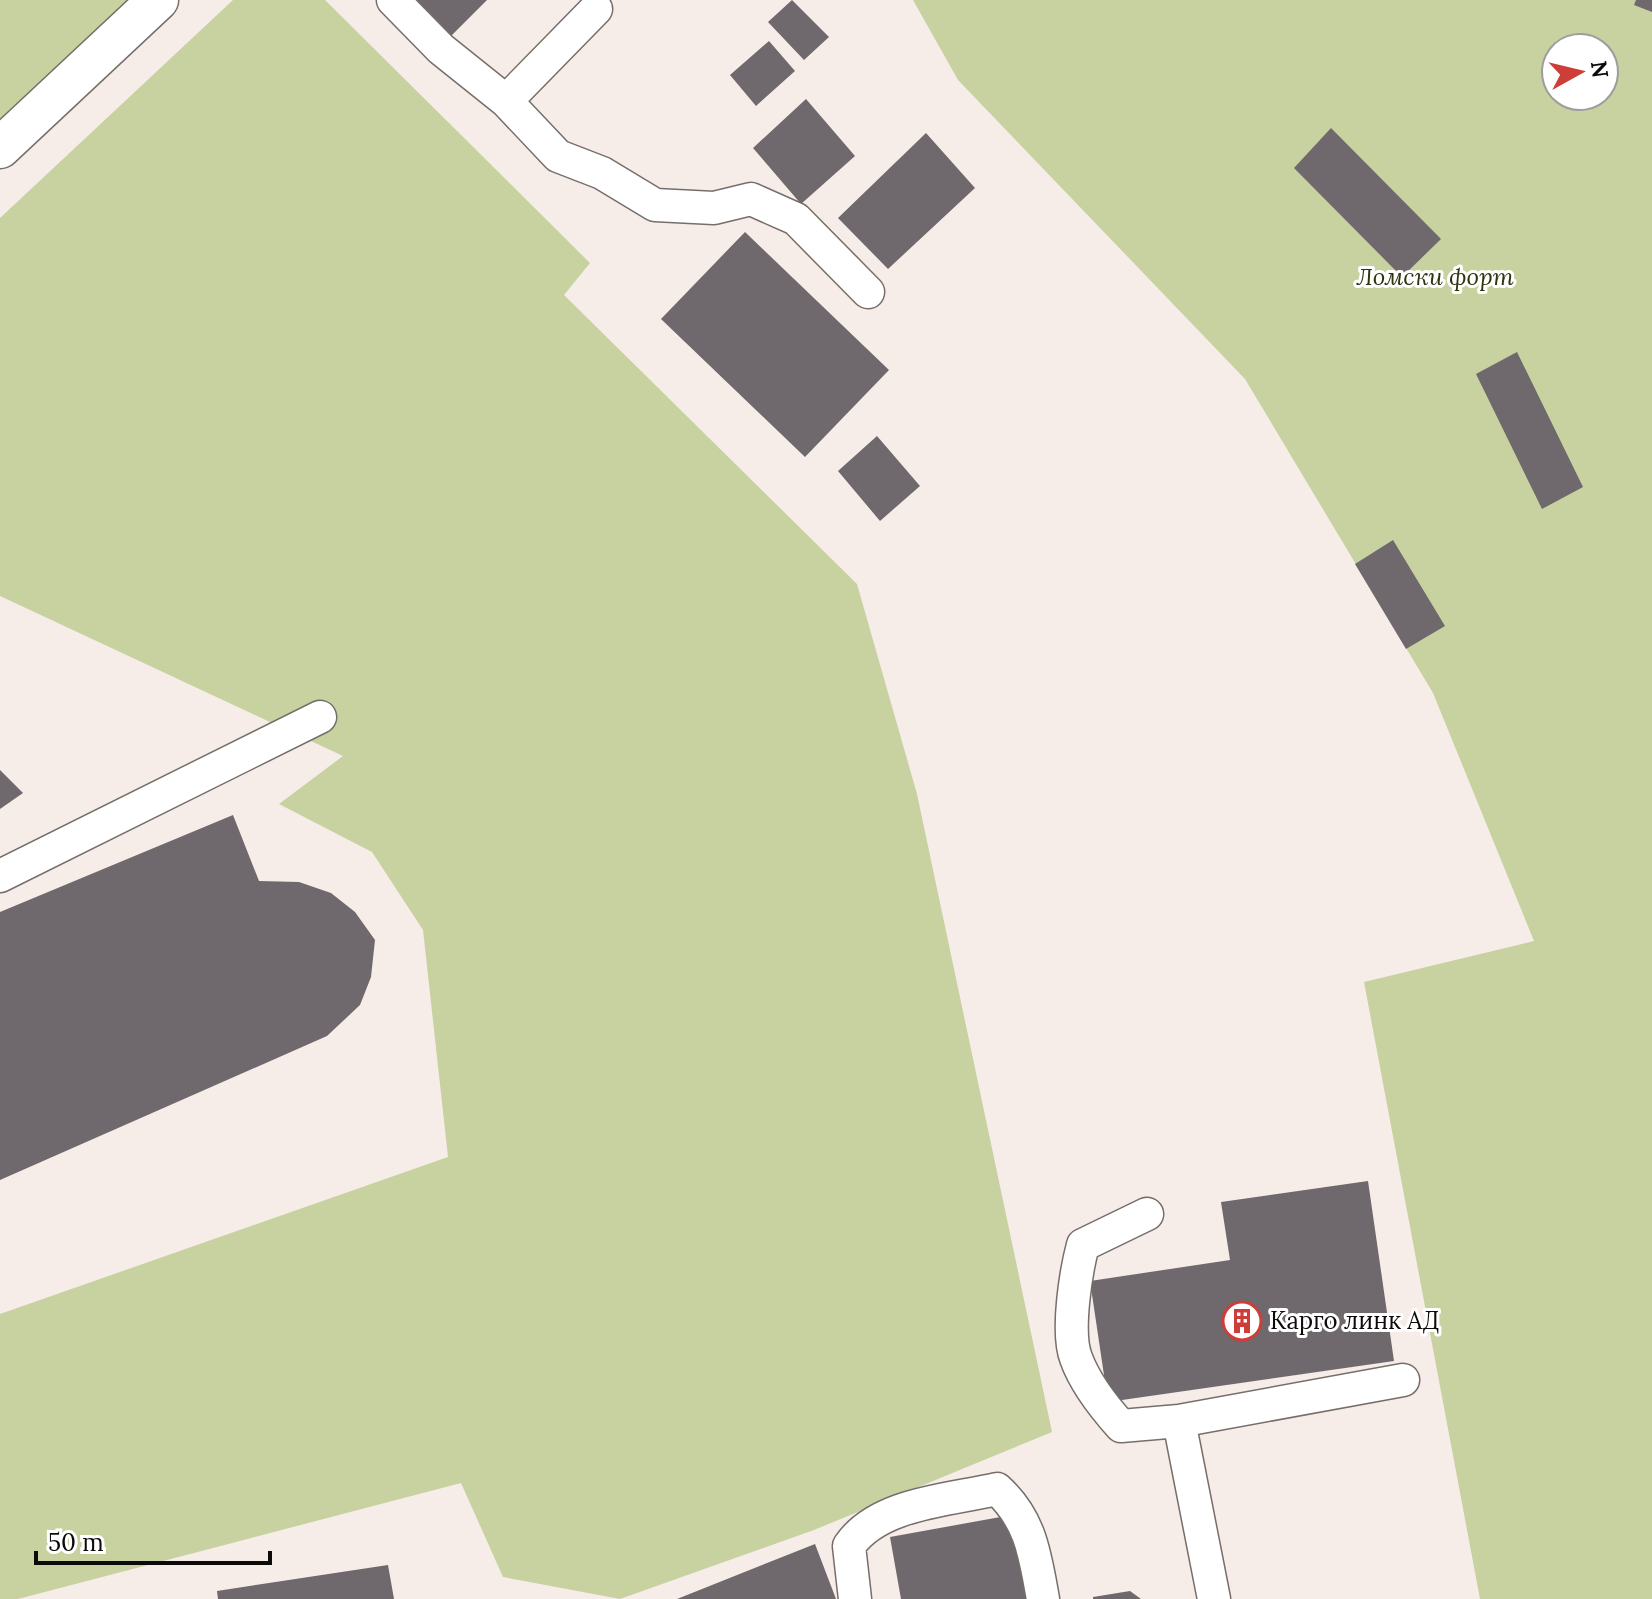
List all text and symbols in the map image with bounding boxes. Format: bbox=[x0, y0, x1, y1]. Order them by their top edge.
north arrow bbox=[1540, 32, 1620, 112]
text: N bbox=[1585, 59, 1615, 80]
park label: Ломски форт bbox=[1356, 261, 1514, 292]
building icon: Карго линк АД bbox=[1221, 1300, 1263, 1342]
place label: Карго линк АД bbox=[1270, 1305, 1439, 1336]
scale bar bbox=[36, 1515, 270, 1565]
text: 50 m bbox=[48, 1527, 104, 1558]

